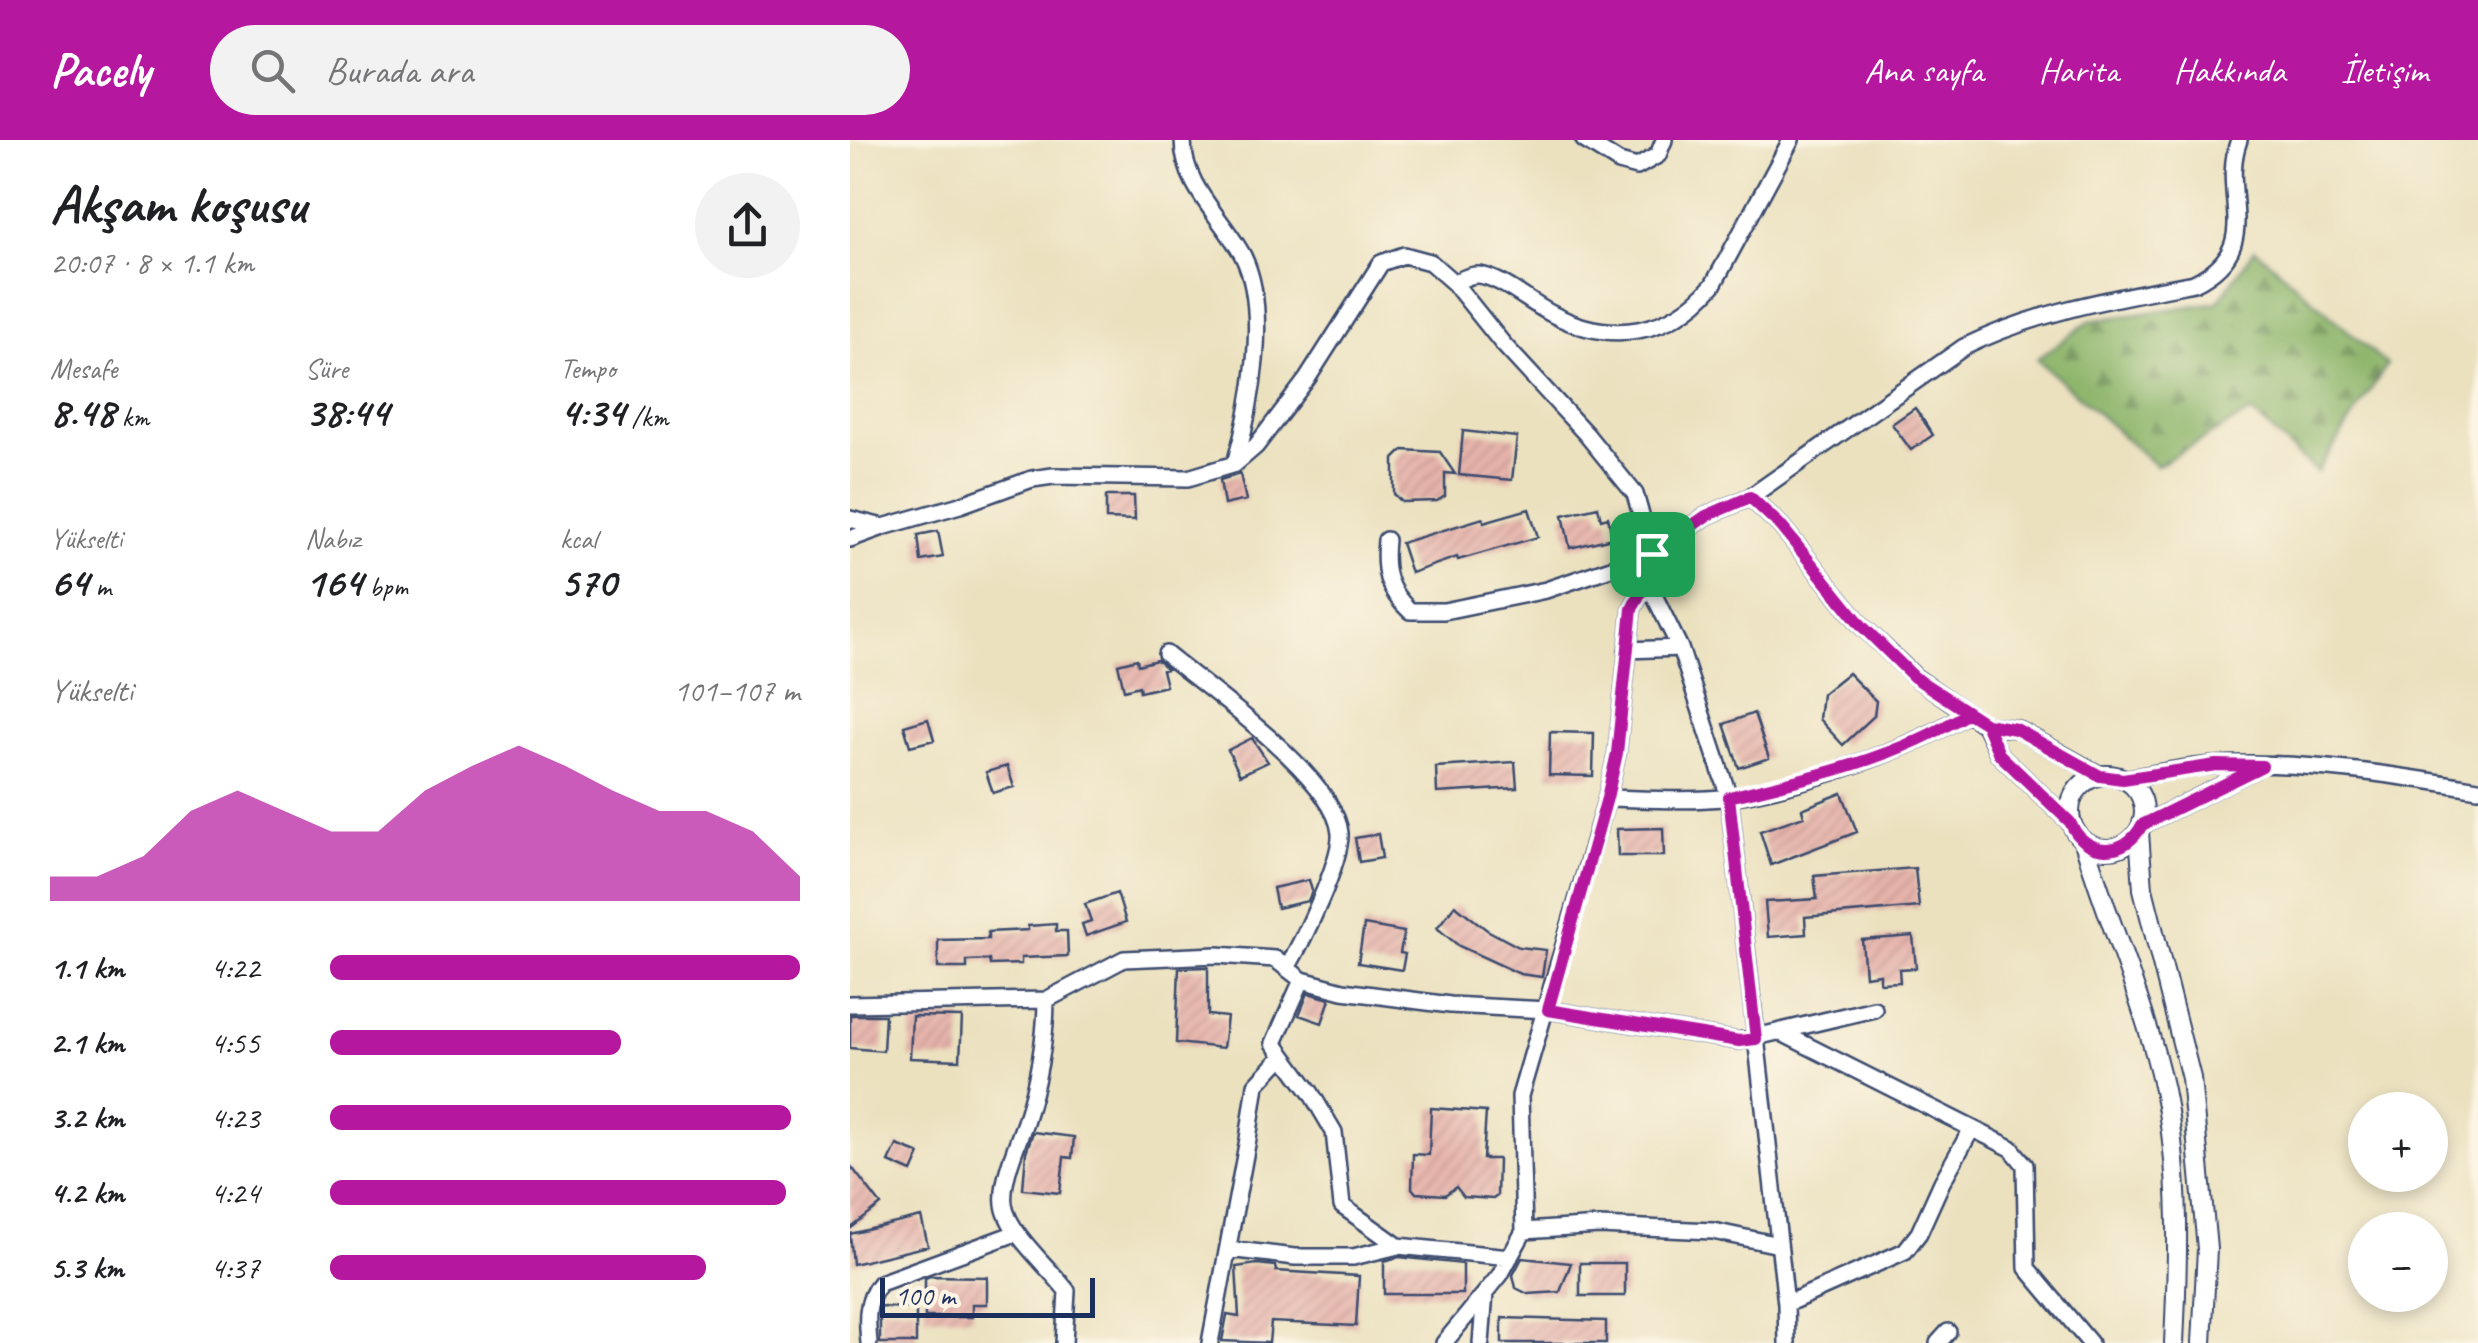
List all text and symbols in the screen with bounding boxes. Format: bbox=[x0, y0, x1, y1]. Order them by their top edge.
search box bbox=[210, 25, 910, 115]
text: Pacely bbox=[50, 40, 150, 100]
icon: search bbox=[245, 43, 300, 98]
text: Burada ara bbox=[325, 47, 473, 94]
text: Ana sayfa bbox=[1864, 48, 1983, 93]
text: Harita bbox=[2038, 48, 2119, 93]
text: Hakkında bbox=[2174, 48, 2285, 93]
text: İletişim bbox=[2340, 48, 2428, 93]
text: Akşam koşusu bbox=[50, 169, 306, 239]
button: share bbox=[695, 173, 800, 278]
text: 20:07 · 8 × 1.1 km bbox=[50, 242, 254, 283]
text: Mesafe bbox=[50, 351, 117, 386]
text: Süre bbox=[305, 351, 348, 386]
text: Tempo bbox=[560, 351, 616, 386]
text: 8.48 bbox=[50, 386, 115, 439]
text: 38:44 bbox=[305, 386, 389, 439]
text: 4:34 bbox=[560, 386, 625, 439]
text: km bbox=[115, 399, 149, 434]
text: /km bbox=[625, 399, 668, 434]
pin bbox=[1610, 512, 1695, 597]
text: Yükselti bbox=[50, 521, 123, 556]
text: Nabız bbox=[305, 521, 360, 556]
text: kcal bbox=[560, 521, 597, 556]
icon: arrive bbox=[1625, 527, 1680, 582]
text: 64 bbox=[50, 556, 89, 609]
text: 164 bbox=[305, 556, 363, 609]
text: 570 bbox=[560, 556, 616, 609]
text: m bbox=[89, 569, 111, 604]
text: bpm bbox=[363, 569, 408, 604]
text: Yükselti bbox=[50, 670, 133, 711]
text: 101–107 m bbox=[674, 670, 800, 711]
text: 1.1 km bbox=[50, 947, 124, 988]
text: 4:22 bbox=[210, 947, 260, 988]
text: 2.1 km bbox=[50, 1022, 124, 1063]
text: 4:55 bbox=[210, 1022, 260, 1063]
map controls bbox=[2348, 1092, 2448, 1312]
button: + bbox=[2348, 1092, 2448, 1192]
text: 3.2 km bbox=[50, 1097, 124, 1138]
text: 4:23 bbox=[210, 1097, 260, 1138]
text: 4.2 km bbox=[50, 1172, 124, 1213]
text: 4:24 bbox=[210, 1172, 260, 1213]
button: − bbox=[2348, 1212, 2448, 1312]
text: 5.3 km bbox=[50, 1247, 124, 1288]
text: 4:37 bbox=[210, 1247, 260, 1288]
scale bar bbox=[880, 1273, 1095, 1318]
text: 100 m bbox=[895, 1278, 955, 1313]

